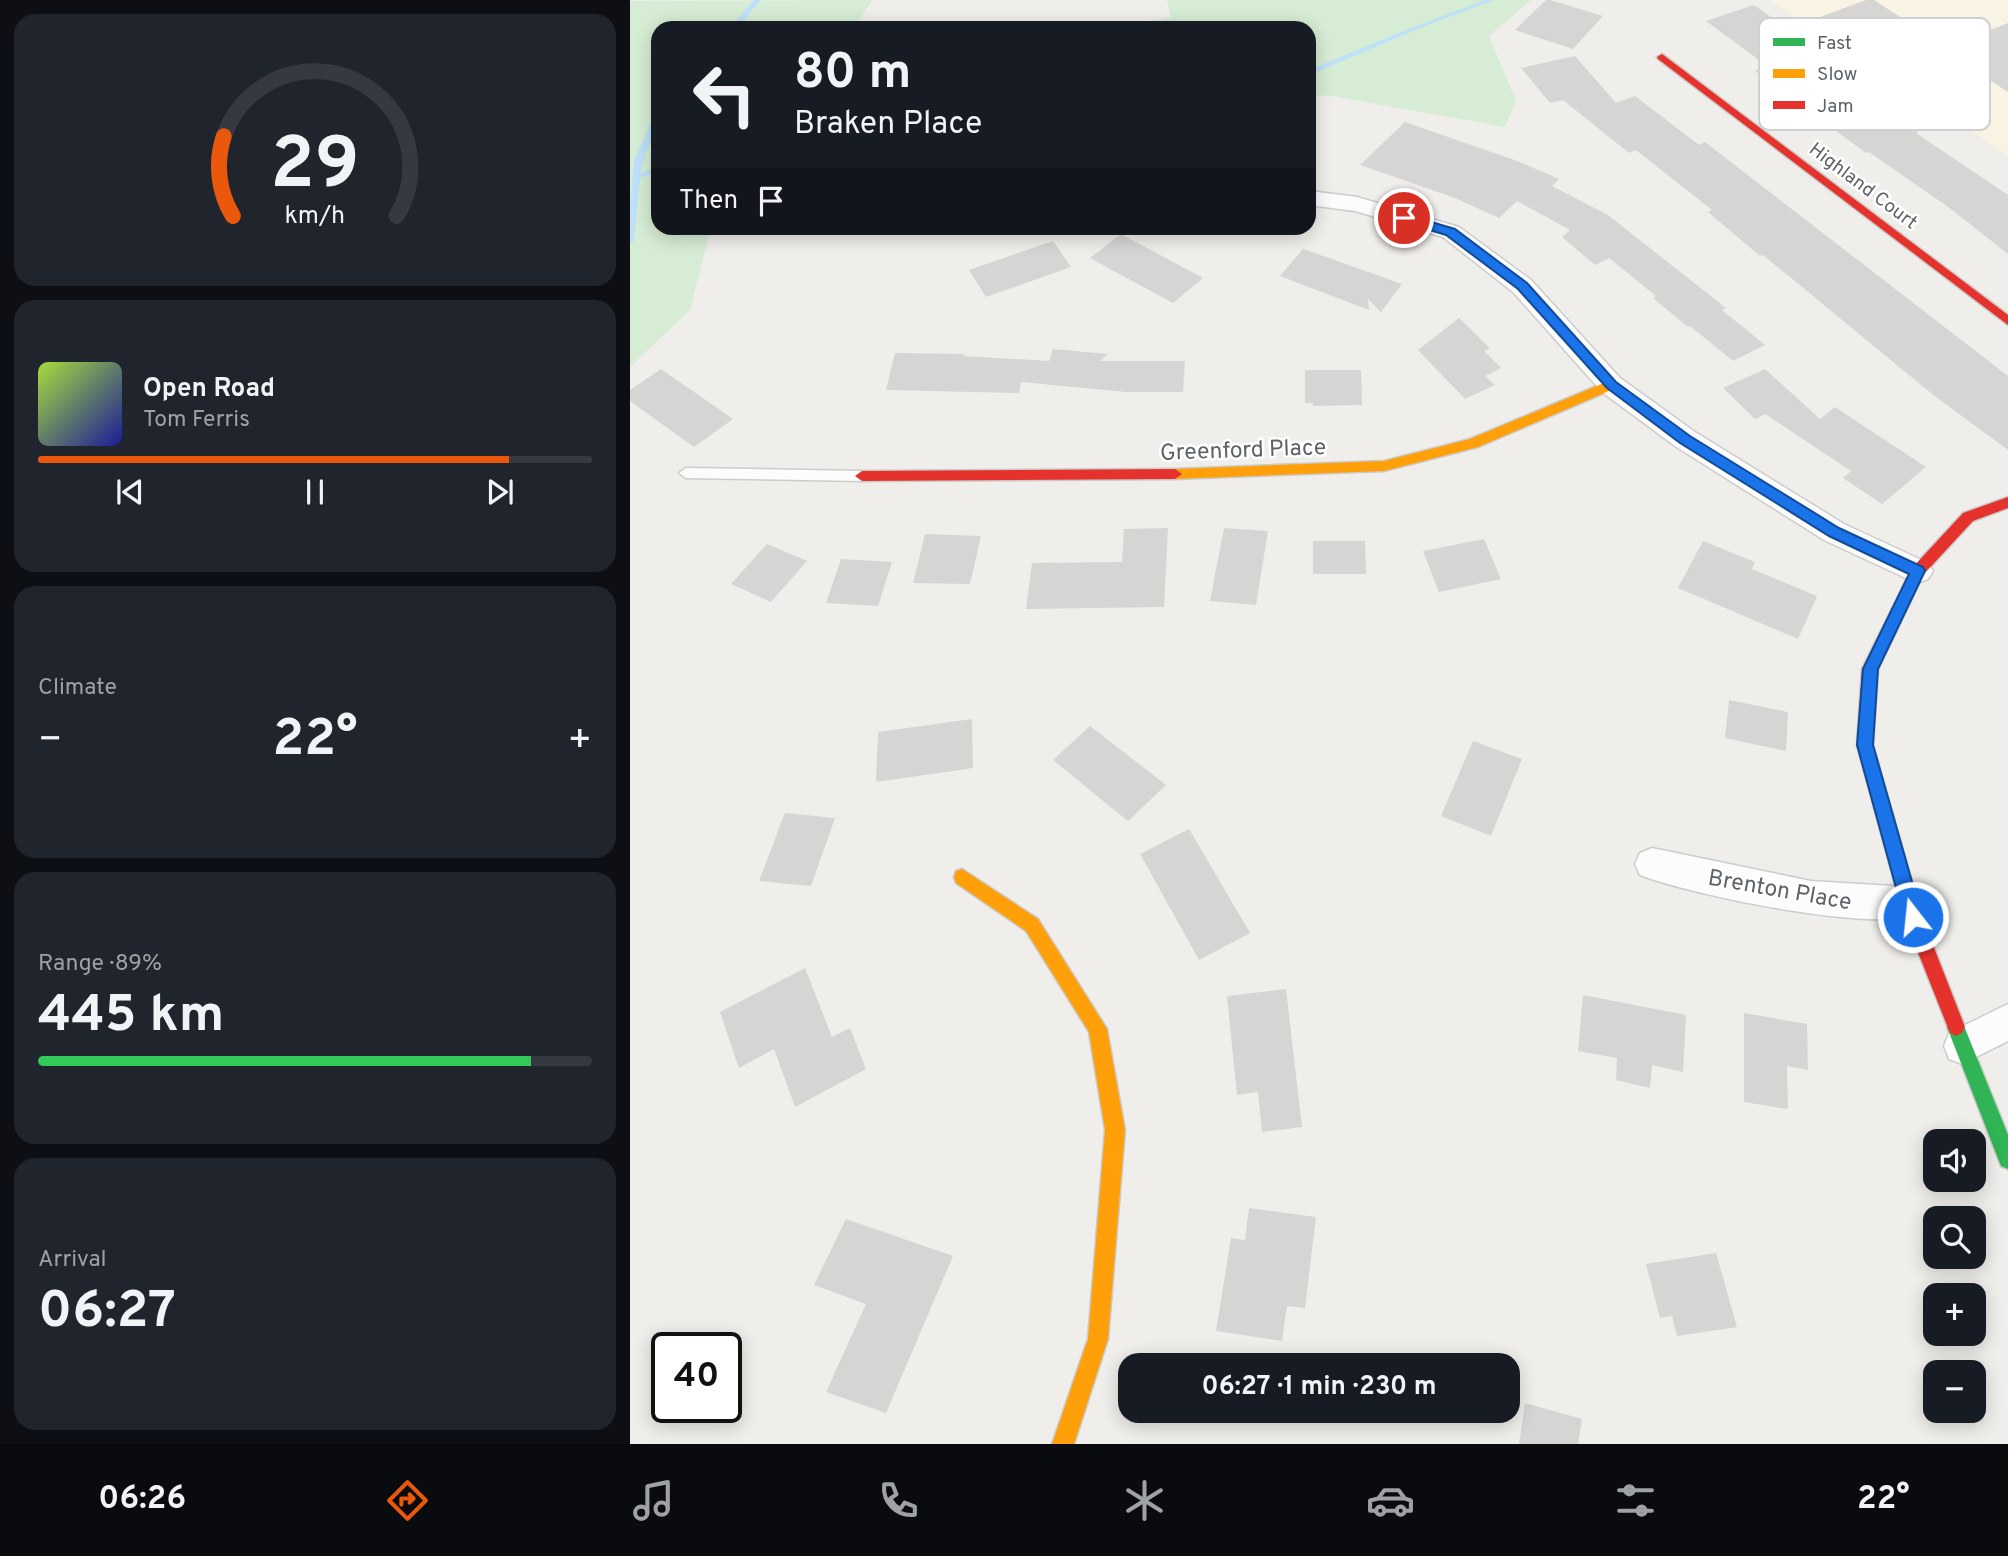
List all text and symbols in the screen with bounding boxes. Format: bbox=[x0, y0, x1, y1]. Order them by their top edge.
legend bbox=[1759, 18, 1990, 130]
text: Fast bbox=[1817, 32, 1852, 56]
text: 80 m bbox=[794, 44, 911, 106]
icon: left bbox=[679, 49, 770, 140]
text: Slow bbox=[1817, 63, 1857, 87]
text: Jam bbox=[1817, 95, 1854, 119]
text: Braken Place bbox=[794, 105, 982, 145]
text: 29 bbox=[270, 122, 360, 214]
street label: Highland Court bbox=[1804, 138, 1922, 235]
icon: arrive bbox=[752, 182, 790, 220]
text: Then bbox=[679, 185, 738, 218]
pin bbox=[1374, 188, 1434, 248]
icon: arrive bbox=[1385, 199, 1423, 237]
text: km/h bbox=[285, 201, 345, 233]
text: Open Road bbox=[143, 373, 275, 406]
text: Tom Ferris bbox=[143, 406, 250, 435]
street label: Greenford Place bbox=[1160, 434, 1327, 469]
icon: previous bbox=[111, 473, 149, 511]
icon: pause bbox=[296, 473, 334, 511]
icon: next bbox=[481, 473, 519, 511]
text: Climate bbox=[38, 674, 117, 703]
text: 22° bbox=[272, 708, 358, 774]
text: − bbox=[38, 717, 63, 766]
text: + bbox=[567, 717, 592, 766]
street label: Brenton Place bbox=[1706, 865, 1854, 918]
position arrow bbox=[1876, 880, 1950, 954]
text: Range · 89% bbox=[38, 950, 162, 979]
text: 445 km bbox=[38, 984, 224, 1050]
map controls bbox=[1923, 1129, 1986, 1423]
button: sound bbox=[1923, 1129, 1986, 1192]
button: search bbox=[1923, 1206, 1986, 1269]
text: Arrival bbox=[38, 1246, 107, 1275]
text: 06:27 bbox=[38, 1280, 176, 1346]
button: + bbox=[1923, 1283, 1986, 1346]
speed limit sign: 40 bbox=[651, 1332, 742, 1423]
button: − bbox=[1923, 1360, 1986, 1423]
text: 06:27 · 1 min · 230 m bbox=[1202, 1371, 1436, 1404]
icon: directions bbox=[383, 1476, 432, 1525]
icon: music bbox=[629, 1476, 678, 1525]
icon: phone bbox=[874, 1476, 923, 1525]
icon: climate bbox=[1120, 1476, 1169, 1525]
icon: car bbox=[1366, 1476, 1415, 1525]
icon: filters bbox=[1611, 1476, 1660, 1525]
text: 06:26 bbox=[98, 1480, 186, 1520]
text: 22° bbox=[1857, 1480, 1910, 1520]

